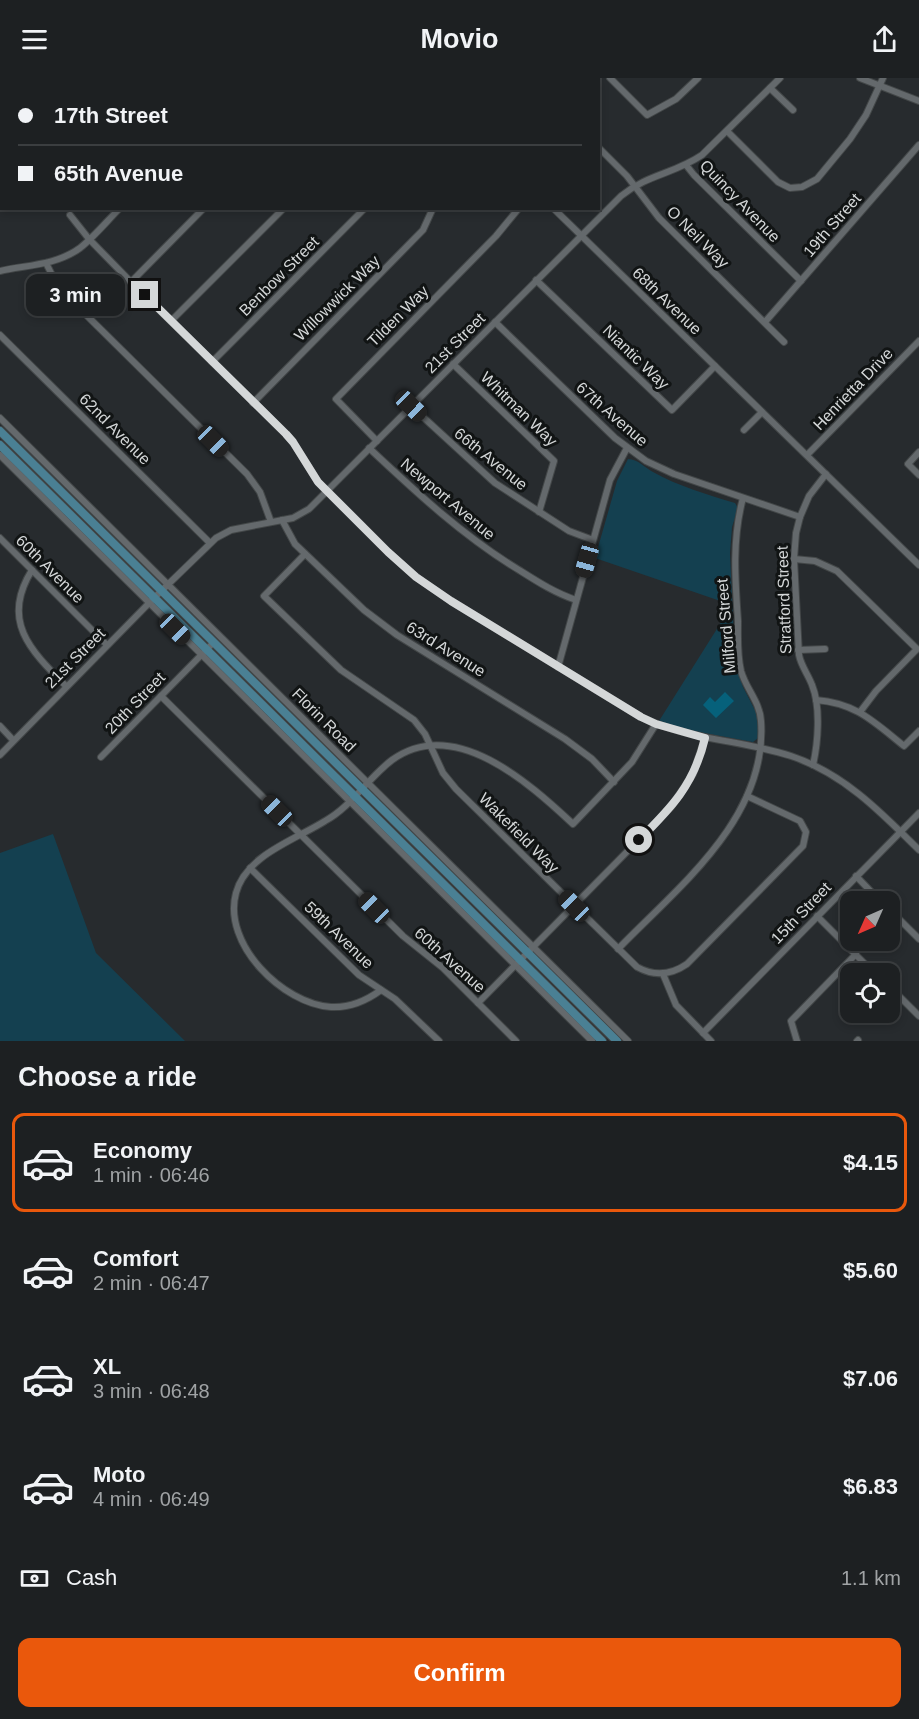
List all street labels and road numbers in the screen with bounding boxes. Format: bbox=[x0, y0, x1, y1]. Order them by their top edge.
street label: Quincy Avenue bbox=[697, 156, 783, 246]
street label: 19th Street bbox=[800, 189, 864, 260]
street label: O Neil Way bbox=[664, 203, 732, 271]
street label: Benbow Street bbox=[236, 232, 323, 319]
street label: Willowwick Way bbox=[291, 252, 383, 344]
street label: 68th Avenue bbox=[629, 264, 705, 338]
street label: Tilden Way bbox=[364, 282, 432, 350]
street label: 21st Street bbox=[422, 309, 489, 376]
street label: Niantic Way bbox=[600, 321, 672, 393]
street label: Henrietta Drive bbox=[810, 345, 896, 433]
street label: Whitman Way bbox=[477, 369, 561, 449]
street label: 67th Avenue bbox=[573, 378, 651, 450]
street label: 62nd Avenue bbox=[76, 390, 154, 468]
street label: 66th Avenue bbox=[451, 424, 531, 494]
street label: Newport Avenue bbox=[398, 455, 498, 543]
street label: 60th Avenue bbox=[13, 532, 87, 606]
street label: Stratford Street bbox=[774, 545, 794, 655]
street label: Milford Street bbox=[713, 577, 739, 674]
street label: 63rd Avenue bbox=[404, 618, 489, 680]
street label: 21st Street bbox=[42, 624, 109, 691]
street label: 20th Street bbox=[102, 669, 169, 737]
street label: Florin Road bbox=[289, 685, 359, 755]
street label: Wakefield Way bbox=[476, 790, 562, 876]
street label: 15th Street bbox=[768, 879, 835, 947]
street label: 59th Avenue bbox=[301, 898, 377, 972]
street label: 60th Avenue bbox=[411, 924, 489, 996]

